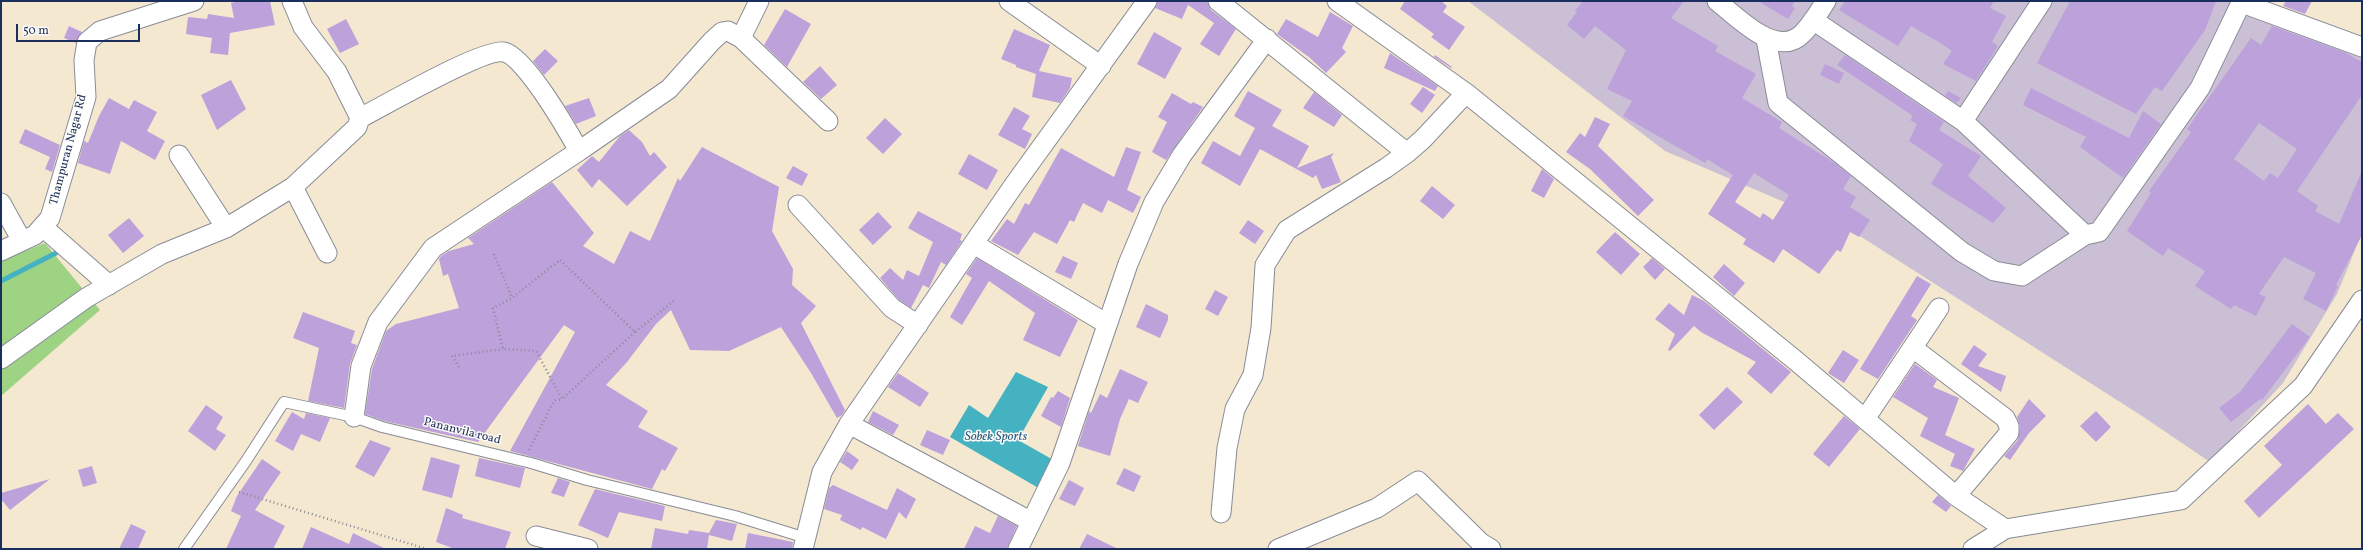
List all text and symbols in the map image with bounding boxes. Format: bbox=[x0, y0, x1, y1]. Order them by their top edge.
scale bar bbox=[18, 16, 142, 42]
text: 50 m bbox=[23, 23, 49, 39]
street label: Thampuran Nagar Rd bbox=[47, 93, 91, 207]
street label: Pananvila road bbox=[422, 415, 502, 449]
water label: Sobek Sports bbox=[965, 430, 1027, 446]

